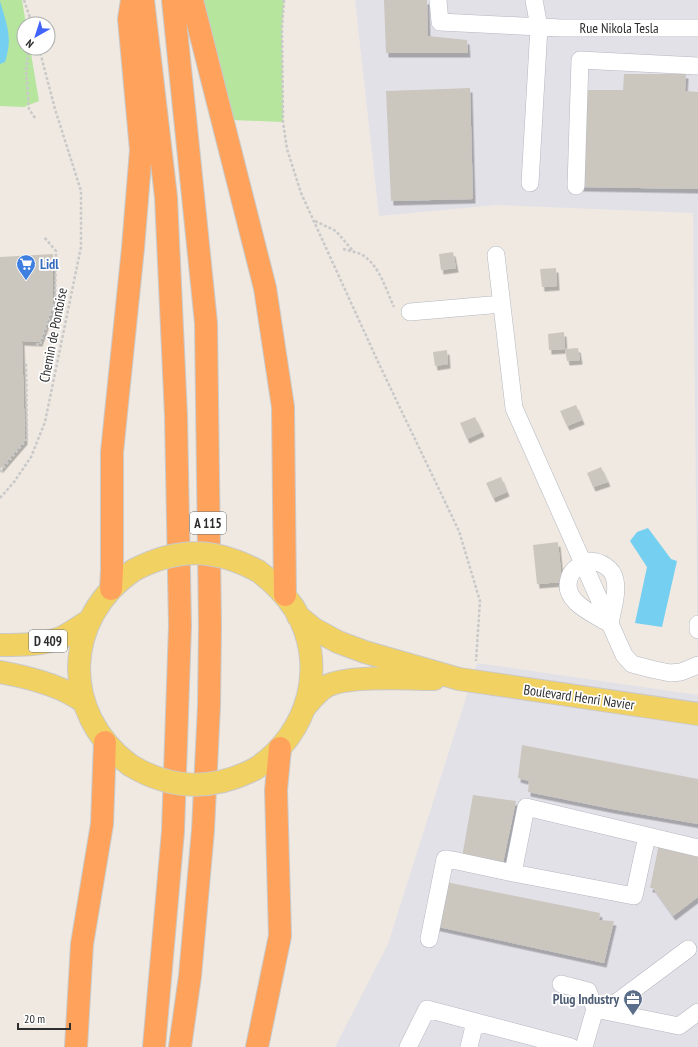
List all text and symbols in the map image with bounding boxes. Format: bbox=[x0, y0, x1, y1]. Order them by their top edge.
north arrow bbox=[16, 16, 56, 56]
street label: Rue Nikola Tesla bbox=[579, 19, 659, 37]
text: N bbox=[23, 36, 36, 51]
supermarket icon: Lidl bbox=[15, 253, 37, 281]
place label: Lidl bbox=[40, 255, 59, 273]
street label: Chemin de Pontoise bbox=[35, 286, 71, 384]
road number: A 115 bbox=[190, 512, 226, 534]
road number: D 409 bbox=[29, 630, 67, 652]
street label: Boulevard Henri Navier bbox=[522, 680, 636, 714]
office icon: Plug Industry bbox=[622, 988, 644, 1016]
place label: Plug Industry bbox=[553, 990, 619, 1008]
scale bar bbox=[18, 1005, 70, 1031]
text: 20 m bbox=[24, 1011, 45, 1026]

